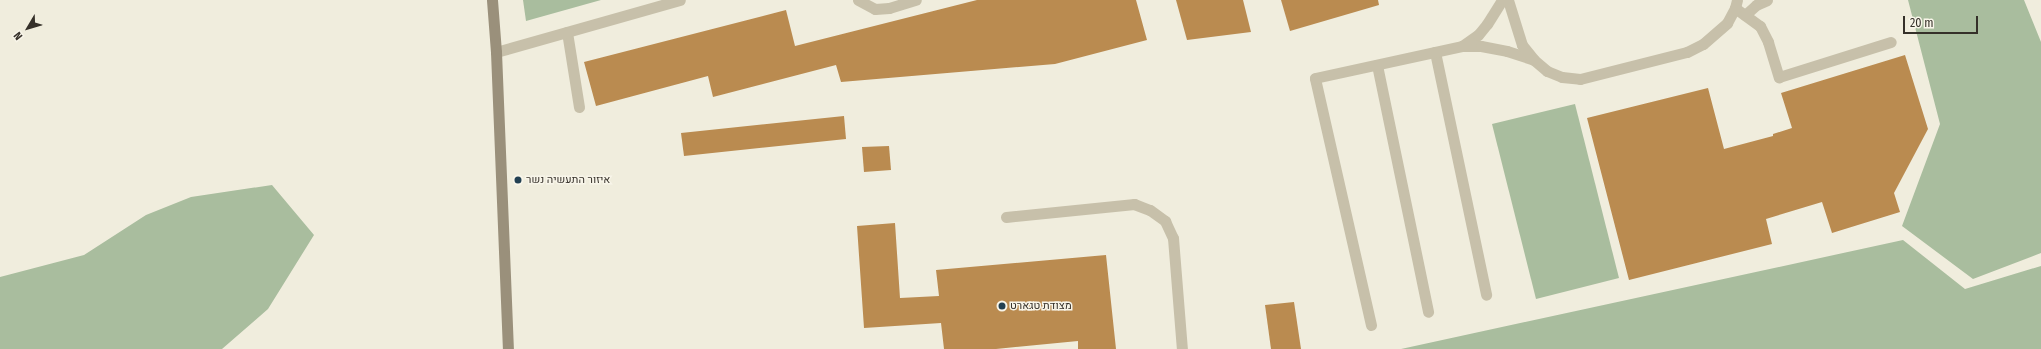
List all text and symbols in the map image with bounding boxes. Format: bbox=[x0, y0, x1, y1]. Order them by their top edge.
north arrow bbox=[8, 8, 48, 48]
scale bar bbox=[1905, 8, 1980, 34]
text: 20 m bbox=[1910, 16, 1934, 30]
text: N bbox=[11, 29, 25, 42]
place label: איזור התעשיה נשר bbox=[526, 173, 610, 187]
marker: איזור התעשיה נשר bbox=[513, 175, 523, 185]
place label: מצודת טגארט bbox=[1010, 299, 1072, 313]
marker: מצודת טגארט bbox=[997, 301, 1007, 311]

